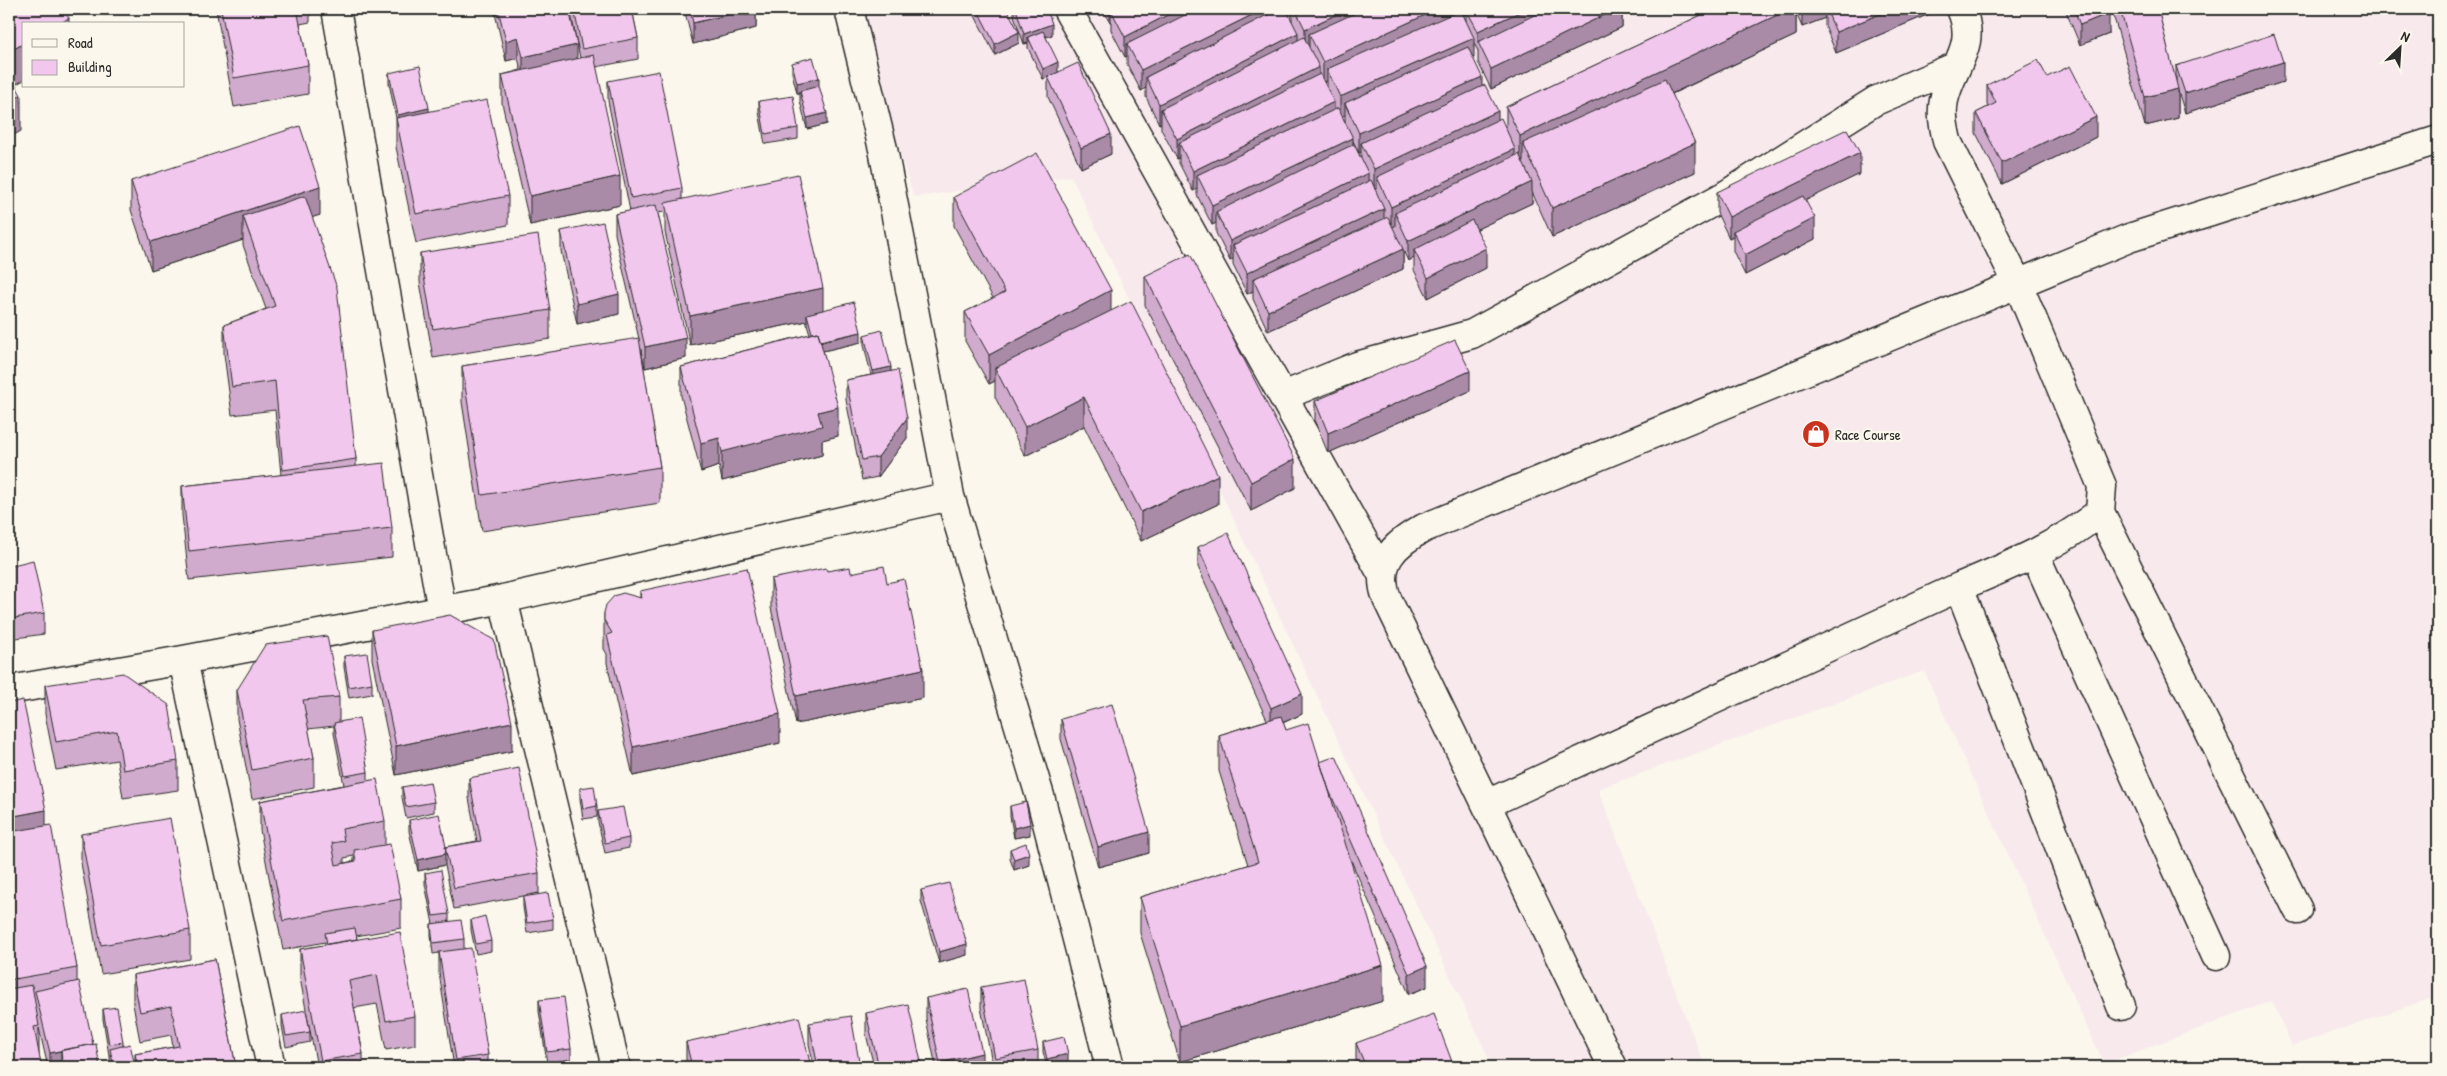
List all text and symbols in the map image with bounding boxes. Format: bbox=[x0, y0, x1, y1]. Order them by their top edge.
legend bbox=[22, 22, 185, 88]
north arrow bbox=[2374, 22, 2424, 72]
text: N bbox=[2398, 26, 2414, 46]
text: Road bbox=[68, 32, 93, 53]
text: Building bbox=[68, 56, 112, 77]
shop icon: Race Course bbox=[1801, 419, 1831, 449]
place label: Race Course bbox=[1835, 424, 1901, 445]

